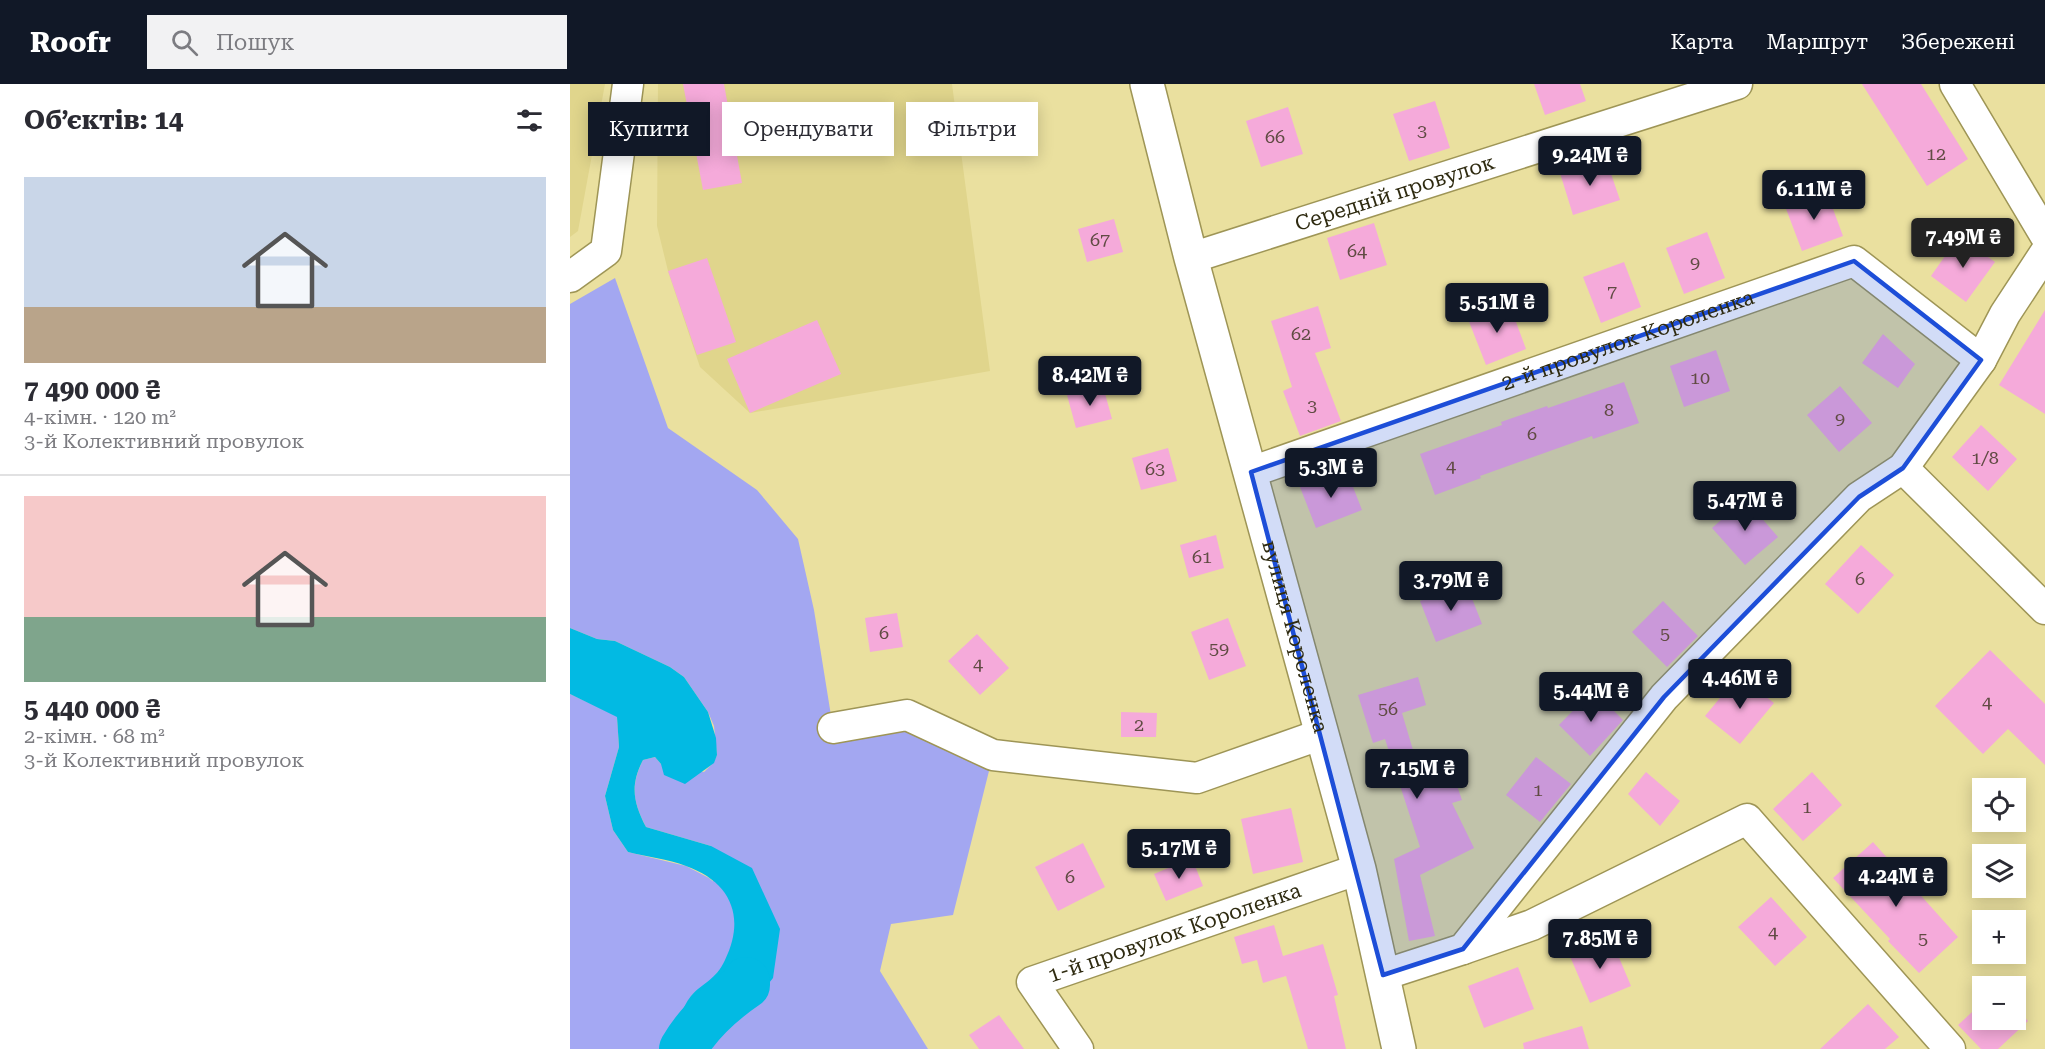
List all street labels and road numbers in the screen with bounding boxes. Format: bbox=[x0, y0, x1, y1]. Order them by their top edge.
street label: Середній провулок bbox=[1292, 150, 1498, 236]
street label: 2-й провулок Короленка bbox=[1498, 285, 1758, 395]
street label: вулиця Короленка bbox=[1257, 537, 1333, 736]
street label: 1-й провулок Короленка bbox=[1045, 878, 1305, 988]

